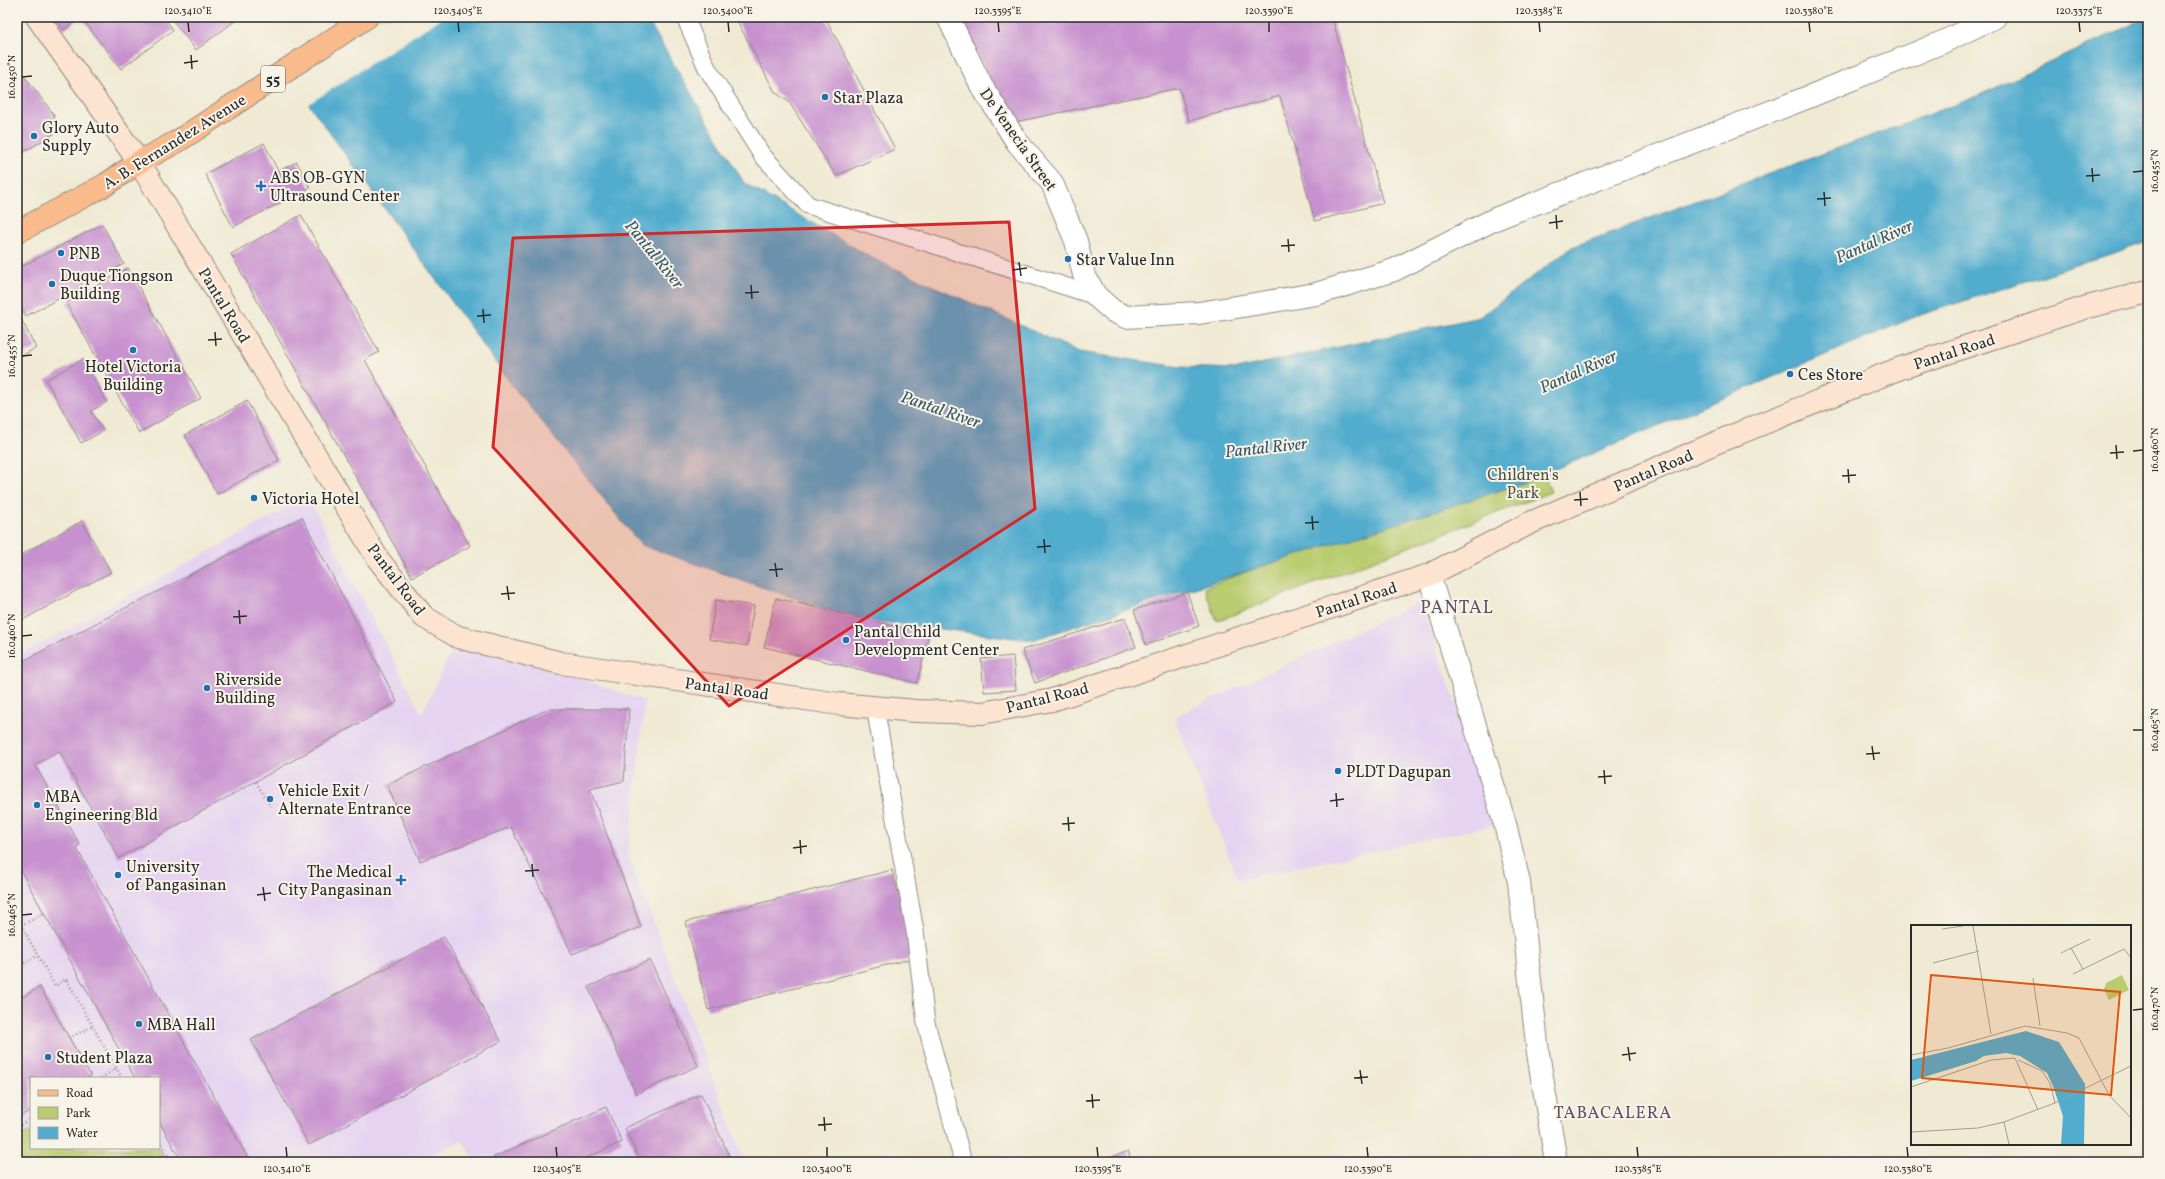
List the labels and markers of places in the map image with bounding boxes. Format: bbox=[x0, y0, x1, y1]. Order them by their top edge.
place label: Star Plaza bbox=[833, 88, 903, 110]
marker: Star Plaza bbox=[820, 92, 830, 102]
place label: Glory Auto Supply bbox=[42, 118, 119, 158]
marker: Glory Auto Supply bbox=[29, 131, 39, 141]
place label: ABS OB-GYN Ultrasound Center bbox=[270, 168, 400, 208]
marker: ABS OB-GYN Ultrasound Center bbox=[255, 180, 267, 192]
place label: PNB bbox=[69, 244, 100, 266]
marker: PNB bbox=[56, 248, 66, 258]
place label: Star Value Inn bbox=[1076, 250, 1175, 272]
marker: Star Value Inn bbox=[1063, 254, 1073, 264]
place label: Duque Tiongson Building bbox=[60, 266, 173, 306]
marker: Duque Tiongson Building bbox=[47, 279, 57, 289]
marker: Hotel Victoria Building bbox=[128, 345, 138, 355]
place label: Hotel Victoria Building bbox=[85, 357, 181, 397]
place label: Ces Store bbox=[1798, 365, 1863, 387]
marker: Ces Store bbox=[1785, 369, 1795, 379]
place label: Victoria Hotel bbox=[262, 489, 359, 511]
marker: Victoria Hotel bbox=[249, 493, 259, 503]
place label: Pantal Child Development Center bbox=[854, 622, 999, 662]
marker: Pantal Child Development Center bbox=[841, 635, 851, 645]
place label: Riverside Building bbox=[215, 670, 282, 710]
marker: Riverside Building bbox=[202, 683, 212, 693]
place label: PLDT Dagupan bbox=[1346, 762, 1451, 784]
marker: PLDT Dagupan bbox=[1333, 766, 1343, 776]
place label: Vehicle Exit / Alternate Entrance bbox=[278, 781, 411, 821]
place label: MBA Engineering Bld bbox=[45, 787, 158, 827]
marker: Vehicle Exit / Alternate Entrance bbox=[265, 794, 275, 804]
marker: MBA Engineering Bld bbox=[32, 800, 42, 810]
place label: University of Pangasinan bbox=[126, 857, 226, 897]
place label: The Medical City Pangasinan bbox=[278, 862, 392, 902]
marker: University of Pangasinan bbox=[113, 870, 123, 880]
marker: The Medical City Pangasinan bbox=[395, 874, 407, 886]
place label: MBA Hall bbox=[147, 1015, 216, 1037]
marker: MBA Hall bbox=[134, 1019, 144, 1029]
place label: Student Plaza bbox=[56, 1048, 153, 1070]
marker: Student Plaza bbox=[43, 1052, 53, 1062]

